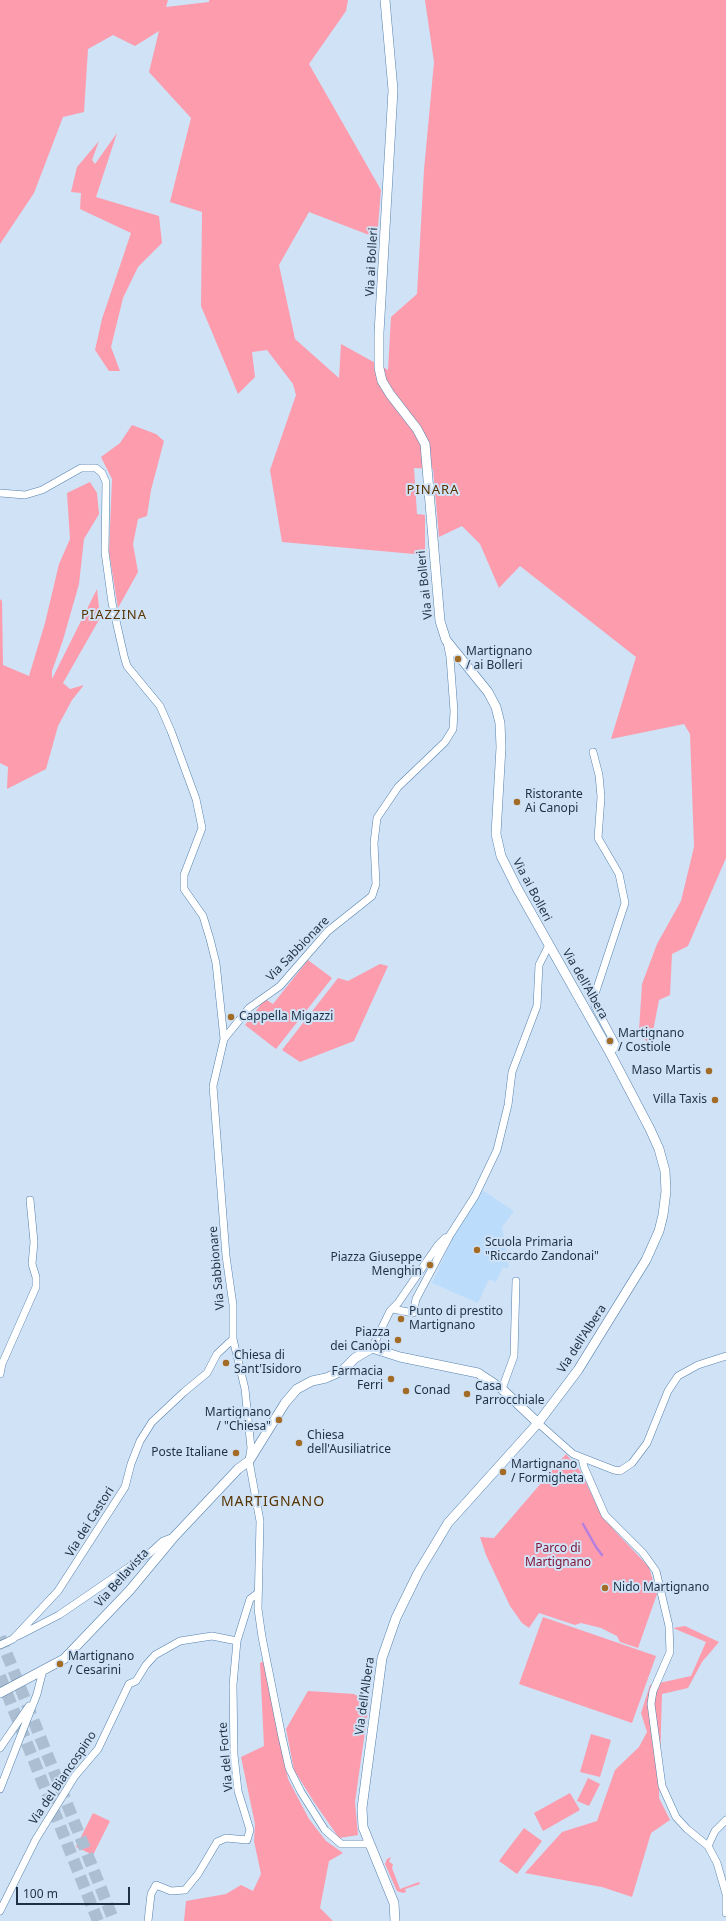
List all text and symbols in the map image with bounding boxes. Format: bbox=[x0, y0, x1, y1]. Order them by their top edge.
street label: Via ai Bolleri bbox=[363, 227, 381, 297]
district label: PINARA bbox=[407, 482, 459, 498]
street label: Via ai Bolleri bbox=[414, 550, 436, 620]
district label: PIAZZINA bbox=[81, 607, 147, 623]
place label: Martignano / ai Bolleri bbox=[466, 645, 532, 673]
marker: Martignano / ai Bolleri bbox=[453, 654, 463, 664]
place label: Ristorante Ai Canopi bbox=[525, 788, 583, 816]
marker: Ristorante Ai Canopi bbox=[512, 797, 522, 807]
street label: Via ai Bolleri bbox=[509, 856, 555, 924]
street label: Via Sabbionare bbox=[264, 914, 332, 984]
street label: Via dell'Albera bbox=[559, 946, 611, 1022]
place label: Cappella Migazzi bbox=[239, 1010, 333, 1024]
marker: Cappella Migazzi bbox=[226, 1012, 236, 1022]
place label: Martignano / Costiole bbox=[618, 1027, 684, 1055]
marker: Martignano / Costiole bbox=[605, 1036, 615, 1046]
place label: Maso Martis bbox=[632, 1064, 701, 1078]
marker: Maso Martis bbox=[704, 1066, 714, 1076]
place label: Villa Taxis bbox=[653, 1093, 707, 1107]
marker: Villa Taxis bbox=[710, 1095, 720, 1105]
street label: Via Sabbionare bbox=[206, 1225, 228, 1311]
place label: Scuola Primaria "Riccardo Zandonai" bbox=[485, 1236, 599, 1264]
marker: Scuola Primaria "Riccardo Zandonai" bbox=[472, 1245, 482, 1255]
place label: Piazza Giuseppe Menghin bbox=[330, 1251, 422, 1279]
marker: Piazza Giuseppe Menghin bbox=[425, 1260, 435, 1270]
street label: Via dell'Albera bbox=[555, 1302, 609, 1376]
place label: Punto di prestito Martignano bbox=[409, 1305, 503, 1333]
marker: Punto di prestito Martignano bbox=[396, 1314, 406, 1324]
place label: Piazza dei Canòpi bbox=[330, 1326, 390, 1354]
marker: Piazza dei Canòpi bbox=[393, 1335, 403, 1345]
place label: Chiesa di Sant'Isidoro bbox=[234, 1349, 302, 1377]
marker: Chiesa di Sant'Isidoro bbox=[221, 1358, 231, 1368]
place label: Farmacia Ferri bbox=[332, 1365, 383, 1393]
marker: Farmacia Ferri bbox=[386, 1374, 396, 1384]
place label: Casa Parrocchiale bbox=[475, 1380, 545, 1408]
place label: Conad bbox=[414, 1384, 450, 1398]
marker: Conad bbox=[401, 1386, 411, 1396]
marker: Casa Parrocchiale bbox=[462, 1389, 472, 1399]
place label: Martignano / "Chiesa" bbox=[205, 1406, 271, 1434]
marker: Martignano / "Chiesa" bbox=[274, 1415, 284, 1425]
place label: Chiesa dell'Ausiliatrice bbox=[307, 1429, 391, 1457]
marker: Chiesa dell'Ausiliatrice bbox=[294, 1438, 304, 1448]
place label: Poste Italiane bbox=[151, 1446, 228, 1460]
marker: Poste Italiane bbox=[231, 1448, 241, 1458]
place label: Martignano / Formigheta bbox=[511, 1458, 584, 1486]
marker: Martignano / Formigheta bbox=[498, 1467, 508, 1477]
street label: Via dei Castori bbox=[63, 1484, 117, 1560]
district label: MARTIGNANO bbox=[221, 1494, 325, 1510]
park label: Parco di Martignano bbox=[525, 1542, 591, 1570]
street label: Via Bellavista bbox=[92, 1546, 152, 1610]
place label: Nido Martignano bbox=[613, 1581, 709, 1595]
marker: Nido Martignano bbox=[600, 1583, 610, 1593]
place label: Martignano / Cesarini bbox=[68, 1650, 134, 1678]
street label: Via dell'Albera bbox=[352, 1656, 378, 1736]
marker: Martignano / Cesarini bbox=[55, 1659, 65, 1669]
street label: Via del Forte bbox=[216, 1721, 236, 1793]
street label: Via del Biancospino bbox=[26, 1729, 100, 1827]
scale bar bbox=[18, 1879, 132, 1905]
text: 100 m bbox=[23, 1885, 58, 1902]

